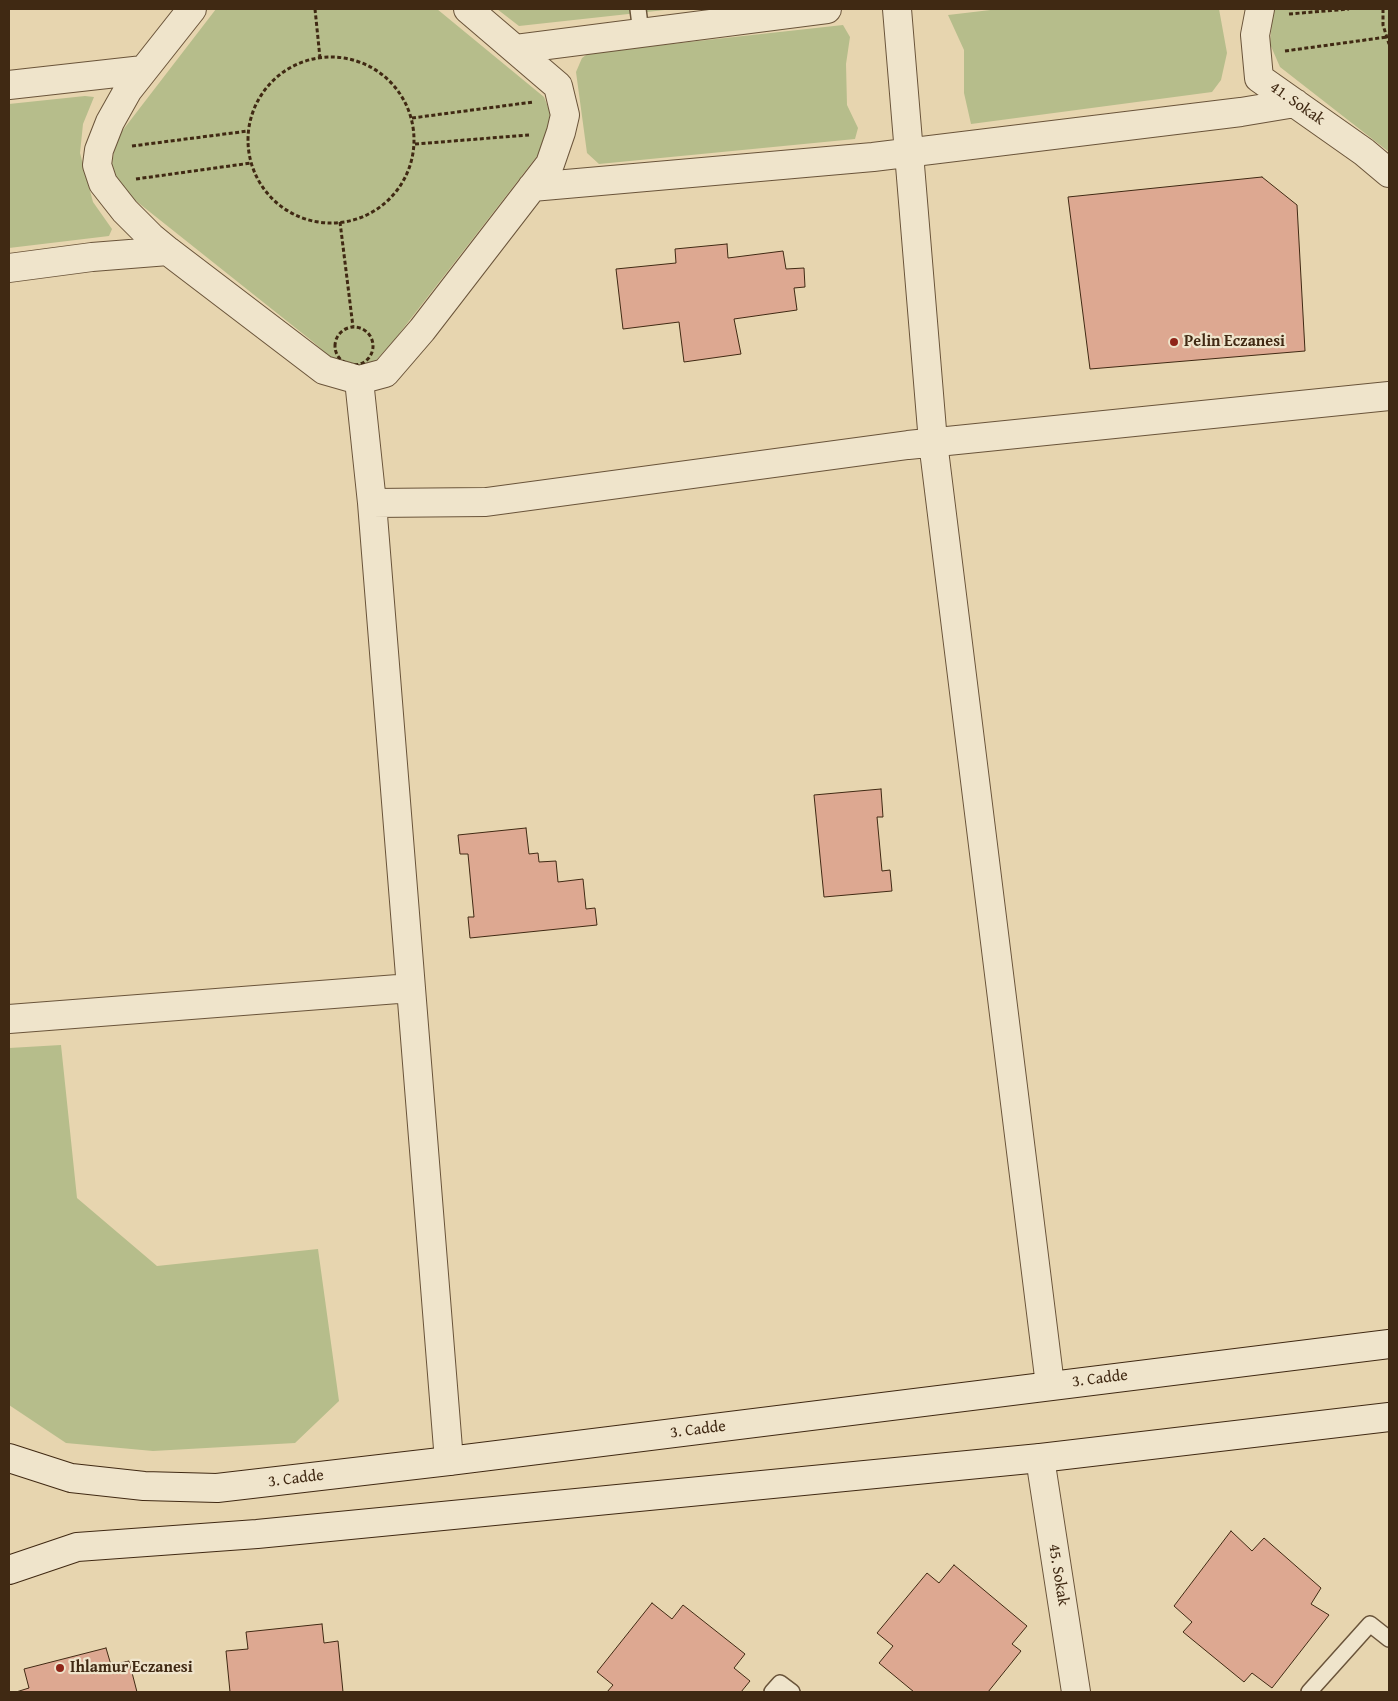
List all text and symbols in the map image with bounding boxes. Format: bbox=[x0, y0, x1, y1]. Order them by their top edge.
street label: 41. Sokak bbox=[1266, 78, 1328, 130]
place label: Pelin Eczanesi bbox=[1184, 332, 1285, 352]
marker: Pelin Eczanesi bbox=[1168, 336, 1180, 348]
street label: 3. Cadde bbox=[1071, 1366, 1129, 1392]
street label: 3. Cadde bbox=[669, 1417, 727, 1443]
street label: 3. Cadde bbox=[267, 1466, 325, 1492]
street label: 45. Sokak bbox=[1044, 1543, 1072, 1607]
place label: Ihlamur Eczanesi bbox=[70, 1658, 193, 1678]
marker: Ihlamur Eczanesi bbox=[54, 1662, 66, 1674]

